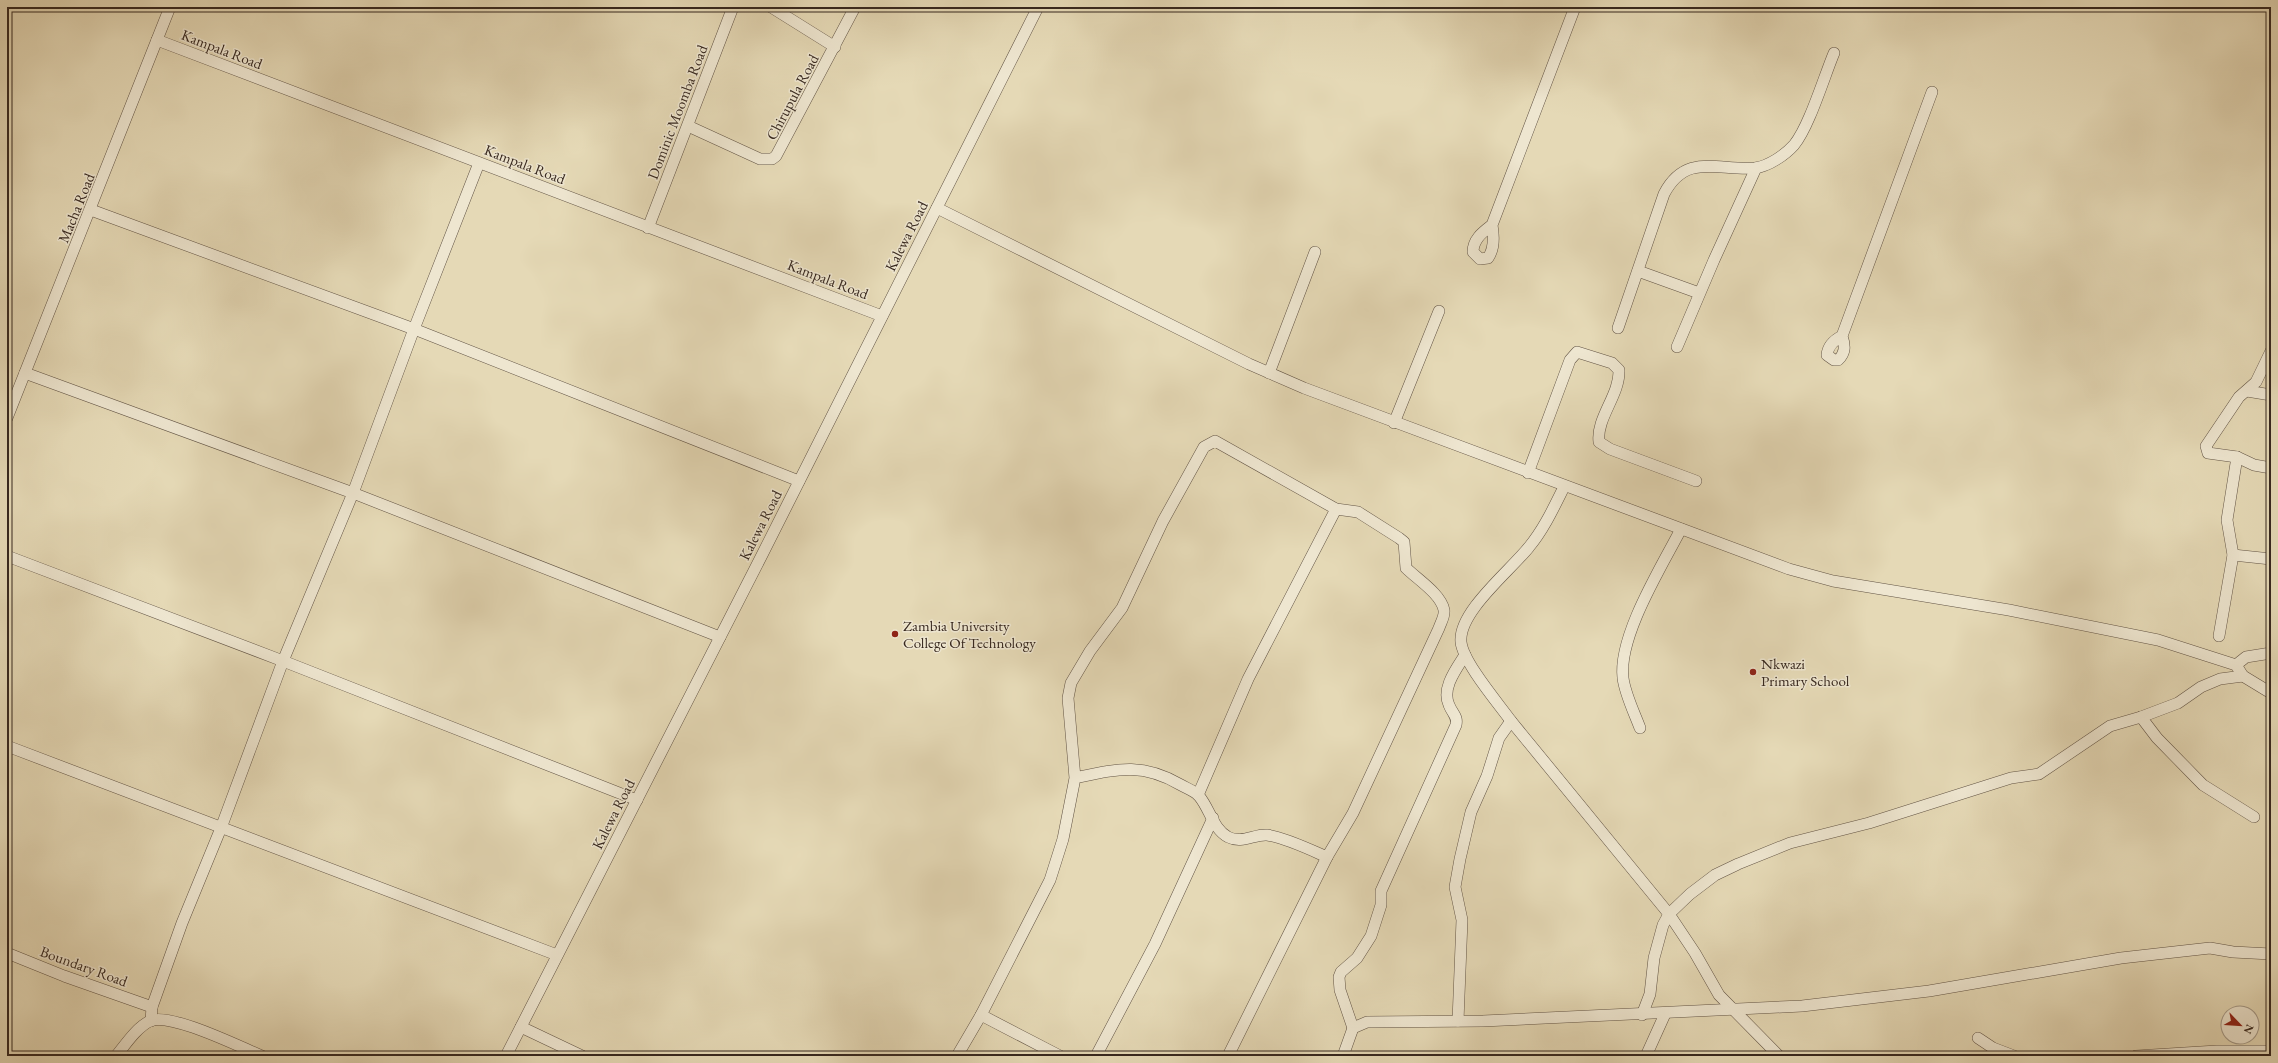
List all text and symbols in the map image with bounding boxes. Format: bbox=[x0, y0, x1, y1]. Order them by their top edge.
street label: Kampala Road bbox=[179, 25, 266, 73]
street label: Dominic Moomba Road bbox=[643, 42, 712, 182]
street label: Chirupula Road bbox=[761, 50, 823, 143]
street label: Kampala Road bbox=[482, 140, 569, 188]
street label: Macha Road bbox=[53, 170, 99, 246]
street label: Kalewa Road bbox=[880, 197, 932, 274]
street label: Kampala Road bbox=[785, 255, 872, 303]
street label: Kalewa Road bbox=[734, 486, 786, 563]
place label: Zambia University College Of Technology bbox=[903, 616, 1036, 652]
marker: Zambia University College Of Technology bbox=[890, 629, 900, 639]
place label: Nkwazi Primary School bbox=[1761, 654, 1850, 690]
marker: Nkwazi Primary School bbox=[1748, 667, 1758, 677]
street label: Kalewa Road bbox=[587, 775, 639, 852]
street label: Boundary Road bbox=[38, 941, 131, 991]
north arrow bbox=[2220, 1005, 2260, 1045]
text: N bbox=[2241, 1022, 2257, 1036]

